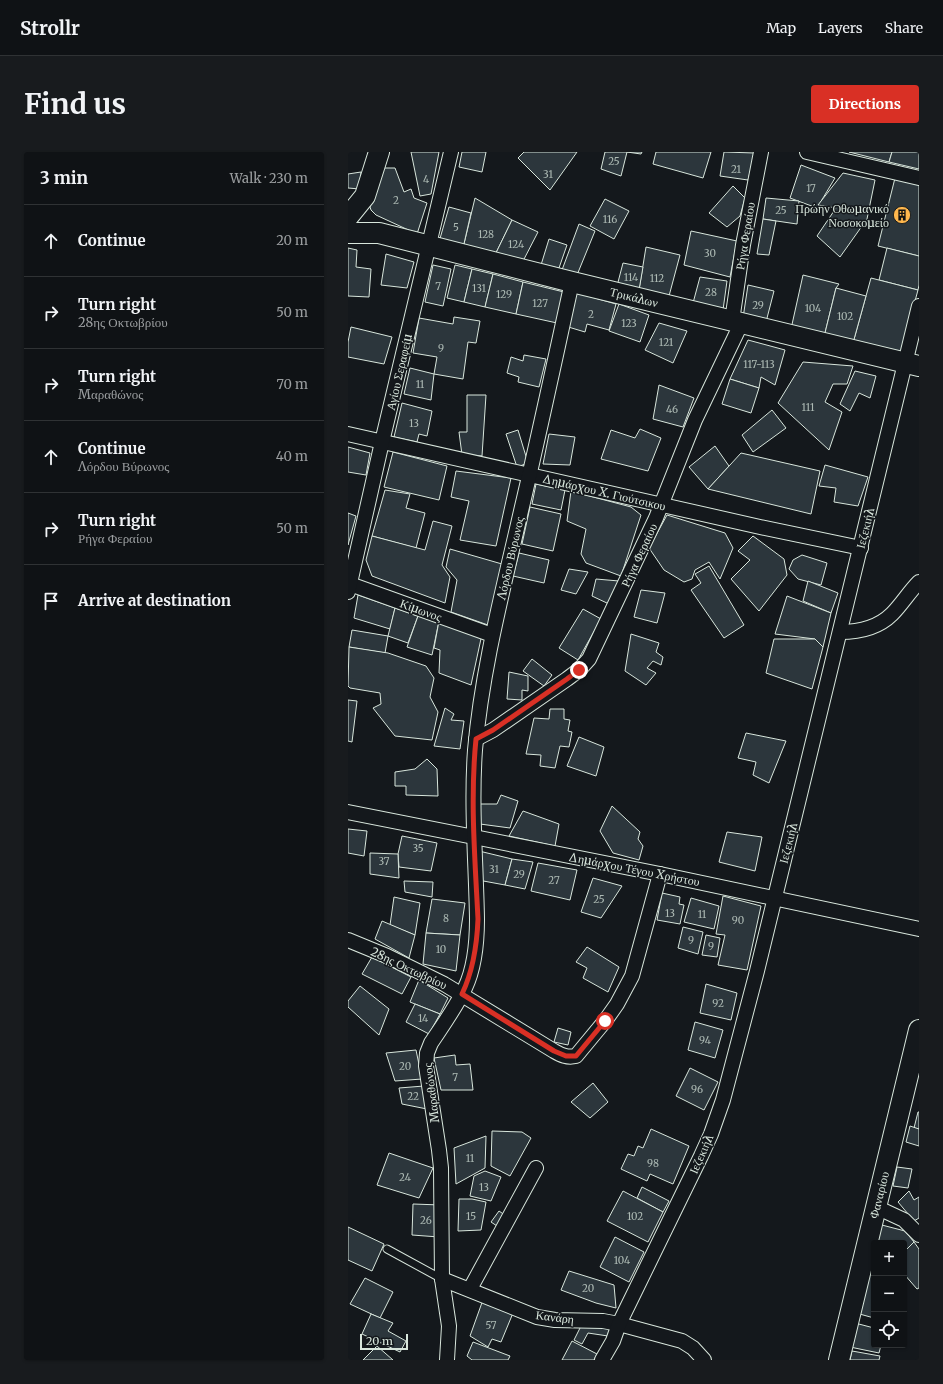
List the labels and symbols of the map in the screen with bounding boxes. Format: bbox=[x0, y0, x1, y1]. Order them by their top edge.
house number: 25 bbox=[608, 155, 620, 168]
house number: 21 bbox=[731, 163, 742, 176]
house number: 31 bbox=[543, 168, 553, 181]
house number: 4 bbox=[423, 173, 429, 186]
house number: 17 bbox=[806, 182, 816, 195]
house number: 2 bbox=[393, 194, 399, 207]
street label: Ρήγα Φεραίου bbox=[732, 201, 758, 271]
place label: Πρώην Οθωμανικό Νοσοκομείο bbox=[795, 201, 889, 230]
house number: 25 bbox=[775, 204, 787, 217]
building icon: Πρώην Οθωμανικό Νοσοκομείο bbox=[892, 205, 912, 225]
house number: 116 bbox=[603, 213, 617, 226]
house number: 5 bbox=[453, 221, 459, 234]
house number: 128 bbox=[478, 228, 494, 241]
house number: 124 bbox=[508, 238, 524, 251]
house number: 30 bbox=[704, 247, 716, 260]
house number: 114 bbox=[624, 271, 638, 284]
house number: 112 bbox=[650, 272, 664, 285]
house number: 7 bbox=[435, 280, 441, 293]
house number: 131 bbox=[472, 282, 486, 295]
street label: Τρικάλων bbox=[608, 284, 660, 310]
house number: 28 bbox=[705, 286, 717, 299]
house number: 129 bbox=[496, 288, 512, 301]
house number: 127 bbox=[532, 297, 548, 310]
house number: 29 bbox=[752, 299, 764, 312]
house number: 104 bbox=[805, 302, 821, 315]
house number: 2 bbox=[588, 308, 594, 321]
house number: 102 bbox=[837, 310, 853, 323]
house number: 123 bbox=[621, 317, 637, 330]
street label: Αγίου Σεραφείμ bbox=[383, 332, 415, 412]
house number: 121 bbox=[659, 336, 674, 349]
house number: 9 bbox=[438, 342, 444, 355]
house number: 117-113 bbox=[743, 358, 775, 371]
house number: 11 bbox=[416, 378, 425, 391]
house number: 111 bbox=[802, 401, 815, 414]
house number: 46 bbox=[666, 403, 678, 416]
house number: 13 bbox=[409, 417, 419, 430]
street label: Δημάρχου Χ. Γιούτσικου bbox=[541, 470, 667, 514]
street label: Ιεζεκιήλ bbox=[853, 506, 877, 550]
street label: Λόρδου Βύρωνος bbox=[493, 515, 527, 602]
street label: Ρήγα Φεραίου bbox=[618, 521, 660, 589]
street label: Κίμωνος bbox=[398, 596, 444, 625]
route end bbox=[570, 661, 588, 679]
street label: Ιεζεκιήλ bbox=[776, 821, 800, 865]
house number: 35 bbox=[412, 842, 424, 855]
street label: Δημάρχου Τέγου Χρήστου bbox=[567, 849, 701, 889]
house number: 37 bbox=[378, 855, 390, 868]
house number: 31 bbox=[489, 863, 499, 876]
house number: 29 bbox=[513, 868, 525, 881]
house number: 27 bbox=[548, 874, 560, 887]
house number: 25 bbox=[593, 893, 605, 906]
house number: 13 bbox=[665, 907, 675, 920]
house number: 11 bbox=[698, 908, 707, 921]
house number: 8 bbox=[443, 912, 449, 925]
house number: 90 bbox=[732, 914, 744, 927]
house number: 9 bbox=[688, 934, 694, 947]
house number: 9 bbox=[708, 940, 714, 953]
house number: 10 bbox=[436, 943, 446, 956]
street label: 28ης Οκτωβρίου bbox=[368, 944, 450, 992]
house number: 92 bbox=[712, 997, 724, 1010]
house number: 14 bbox=[418, 1012, 428, 1025]
route start bbox=[596, 1012, 614, 1030]
house number: 94 bbox=[699, 1034, 711, 1047]
house number: 20 bbox=[399, 1060, 411, 1073]
street label: Μαραθώνος bbox=[420, 1062, 442, 1124]
house number: 7 bbox=[452, 1071, 458, 1084]
house number: 96 bbox=[691, 1083, 703, 1096]
house number: 22 bbox=[407, 1090, 419, 1103]
street label: Ιεζεκιήλ bbox=[686, 1132, 716, 1176]
house number: 11 bbox=[466, 1152, 475, 1165]
house number: 98 bbox=[647, 1157, 659, 1170]
street label: Φαναρίου bbox=[866, 1170, 892, 1220]
house number: 24 bbox=[399, 1171, 411, 1184]
house number: 13 bbox=[479, 1181, 489, 1194]
house number: 15 bbox=[466, 1210, 476, 1223]
house number: 102 bbox=[627, 1210, 643, 1223]
house number: 26 bbox=[420, 1214, 432, 1227]
house number: 104 bbox=[614, 1254, 630, 1267]
house number: 20 bbox=[582, 1282, 594, 1295]
street label: Κανάρη bbox=[535, 1307, 575, 1327]
house number: 57 bbox=[485, 1319, 497, 1332]
scale bar bbox=[360, 1332, 408, 1351]

